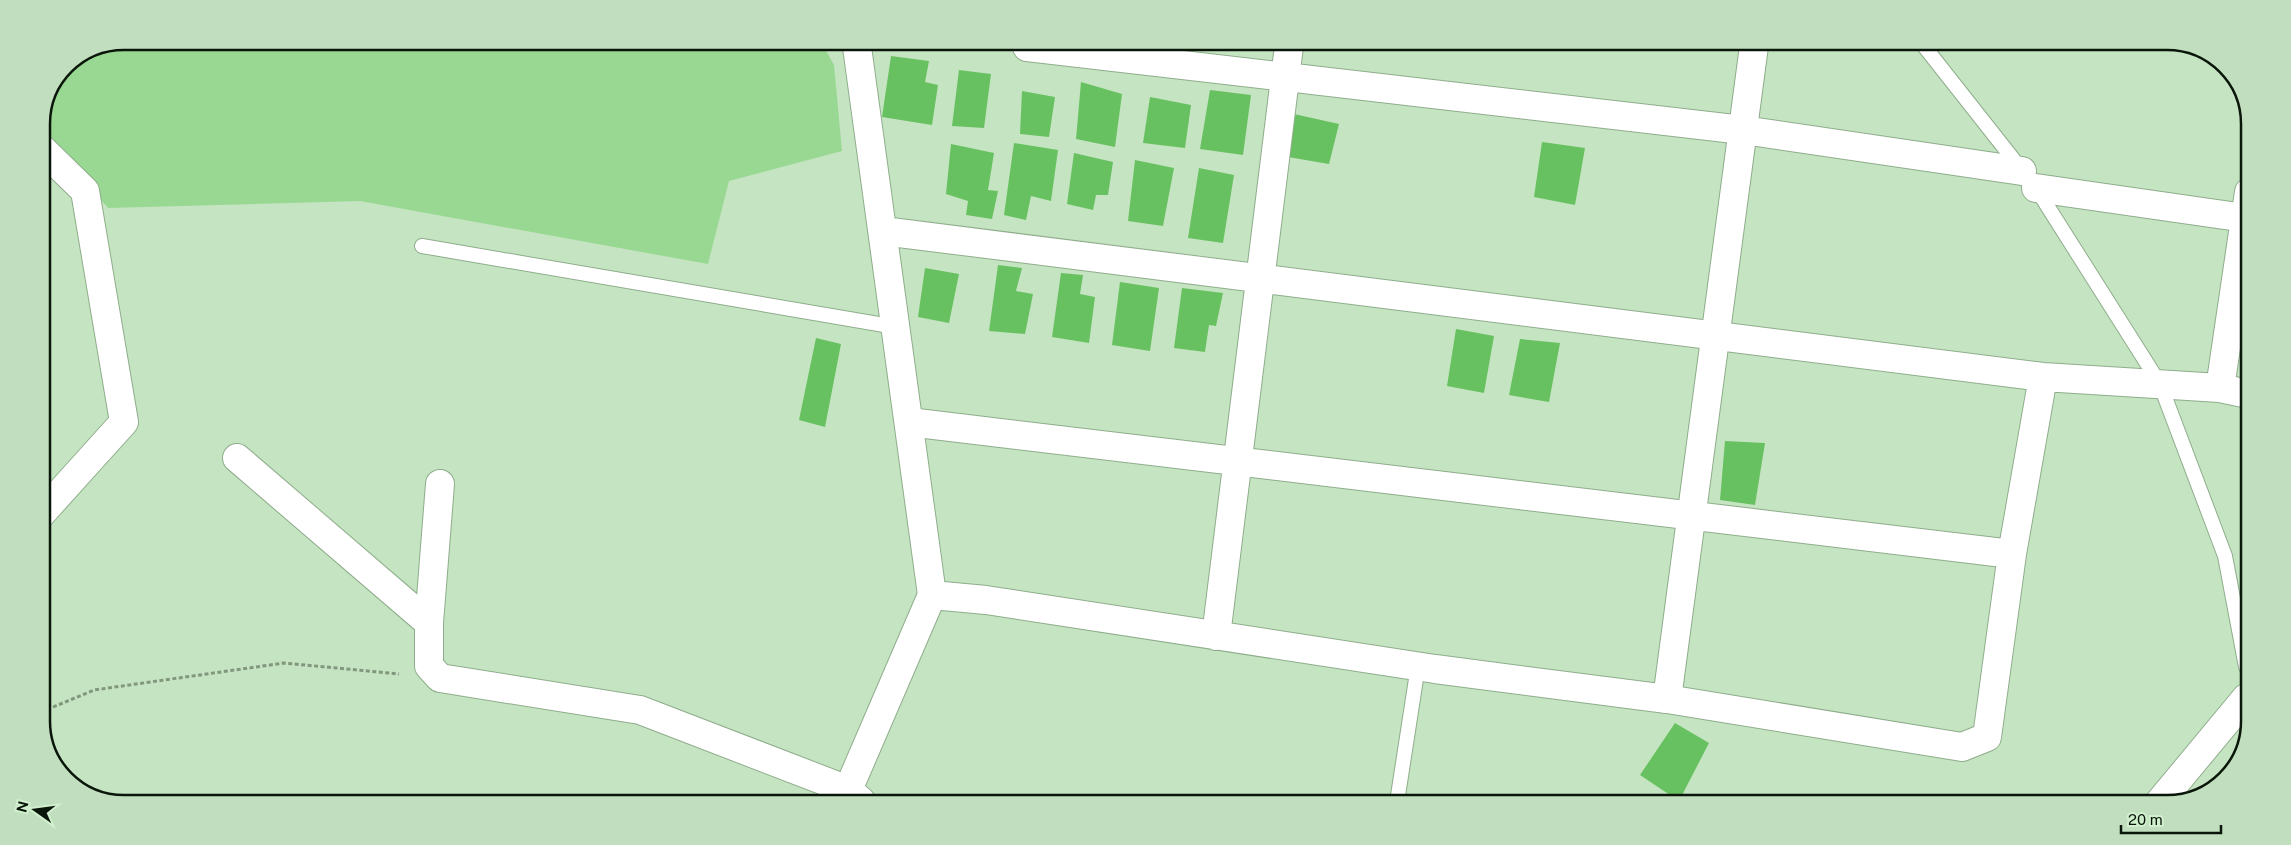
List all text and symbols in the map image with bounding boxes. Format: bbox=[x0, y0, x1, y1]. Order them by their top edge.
north arrow bbox=[10, 785, 60, 835]
text: N bbox=[13, 800, 31, 814]
scale bar bbox=[2121, 802, 2221, 834]
text: 20 m bbox=[2128, 811, 2163, 828]

